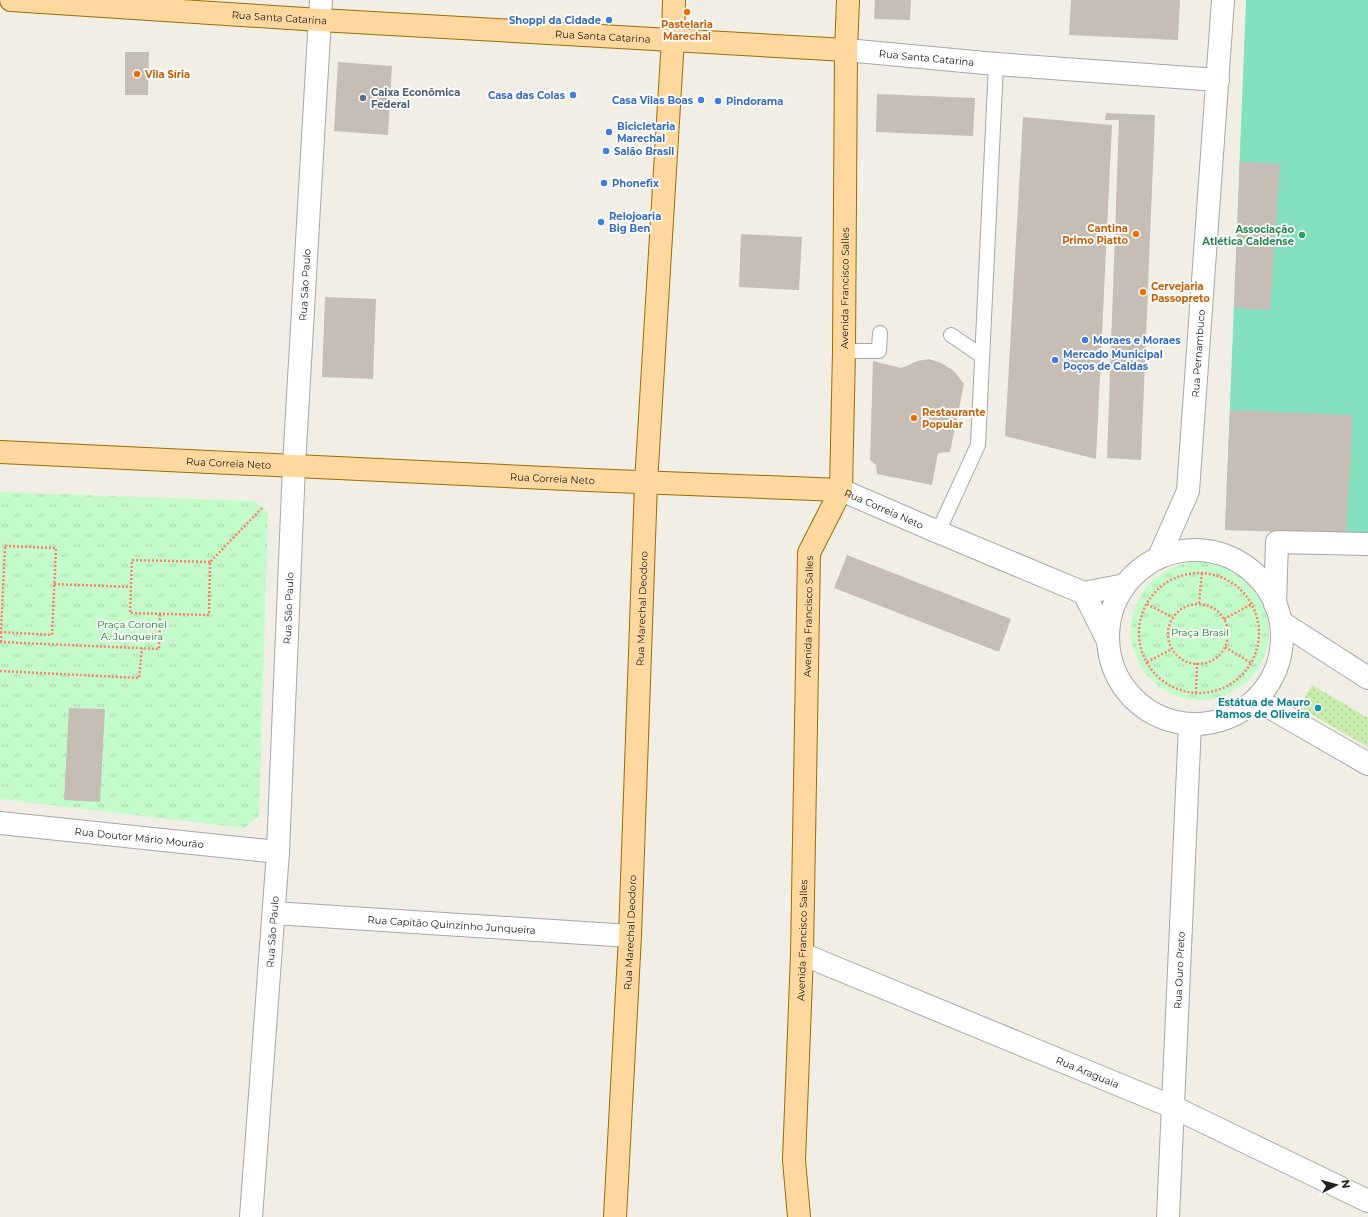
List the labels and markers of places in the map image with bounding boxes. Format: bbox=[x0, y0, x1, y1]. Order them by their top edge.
marker: Pastelaria Marechal bbox=[682, 7, 692, 17]
place label: Shoppi da Cidade bbox=[509, 14, 601, 27]
marker: Shoppi da Cidade bbox=[604, 15, 614, 25]
place label: Pastelaria Marechal bbox=[661, 18, 713, 43]
place label: Vila Síria bbox=[144, 68, 190, 81]
marker: Vila Síria bbox=[132, 69, 142, 79]
place label: Caixa Econômica Federal bbox=[371, 86, 460, 111]
place label: Casa das Colas bbox=[488, 89, 566, 102]
marker: Casa das Colas bbox=[568, 90, 578, 100]
marker: Caixa Econômica Federal bbox=[358, 93, 368, 103]
place label: Casa Vilas Boas bbox=[612, 94, 694, 107]
marker: Casa Vilas Boas bbox=[696, 95, 706, 105]
place label: Pindorama bbox=[726, 95, 784, 108]
marker: Pindorama bbox=[713, 96, 723, 106]
place label: Bicicletaria Marechal bbox=[617, 120, 676, 145]
marker: Bicicletaria Marechal bbox=[604, 127, 614, 137]
place label: Salão Brasil bbox=[614, 145, 674, 158]
marker: Salão Brasil bbox=[601, 146, 611, 156]
place label: Phonefix bbox=[612, 177, 659, 190]
marker: Phonefix bbox=[599, 178, 609, 188]
place label: Relojoaria Big Ben bbox=[609, 210, 661, 235]
marker: Relojoaria Big Ben bbox=[596, 217, 606, 227]
place label: Cantina Primo Piatto bbox=[1062, 222, 1128, 247]
place label: Associação Atlética Caldense bbox=[1201, 223, 1294, 248]
marker: Cantina Primo Piatto bbox=[1131, 229, 1141, 239]
marker: Associação Atlética Caldense bbox=[1297, 230, 1307, 240]
place label: Cervejaria Passopreto bbox=[1151, 280, 1210, 305]
marker: Cervejaria Passopreto bbox=[1138, 287, 1148, 297]
place label: Moraes e Moraes bbox=[1093, 334, 1181, 347]
marker: Moraes e Moraes bbox=[1080, 335, 1090, 345]
place label: Mercado Municipal Poços de Caldas bbox=[1063, 348, 1163, 373]
marker: Mercado Municipal Poços de Caldas bbox=[1050, 355, 1060, 365]
place label: Restaurante Popular bbox=[922, 406, 986, 431]
marker: Restaurante Popular bbox=[909, 413, 919, 423]
place label: Estátua de Mauro Ramos de Oliveira bbox=[1216, 696, 1310, 721]
marker: Estátua de Mauro Ramos de Oliveira bbox=[1313, 703, 1323, 713]

